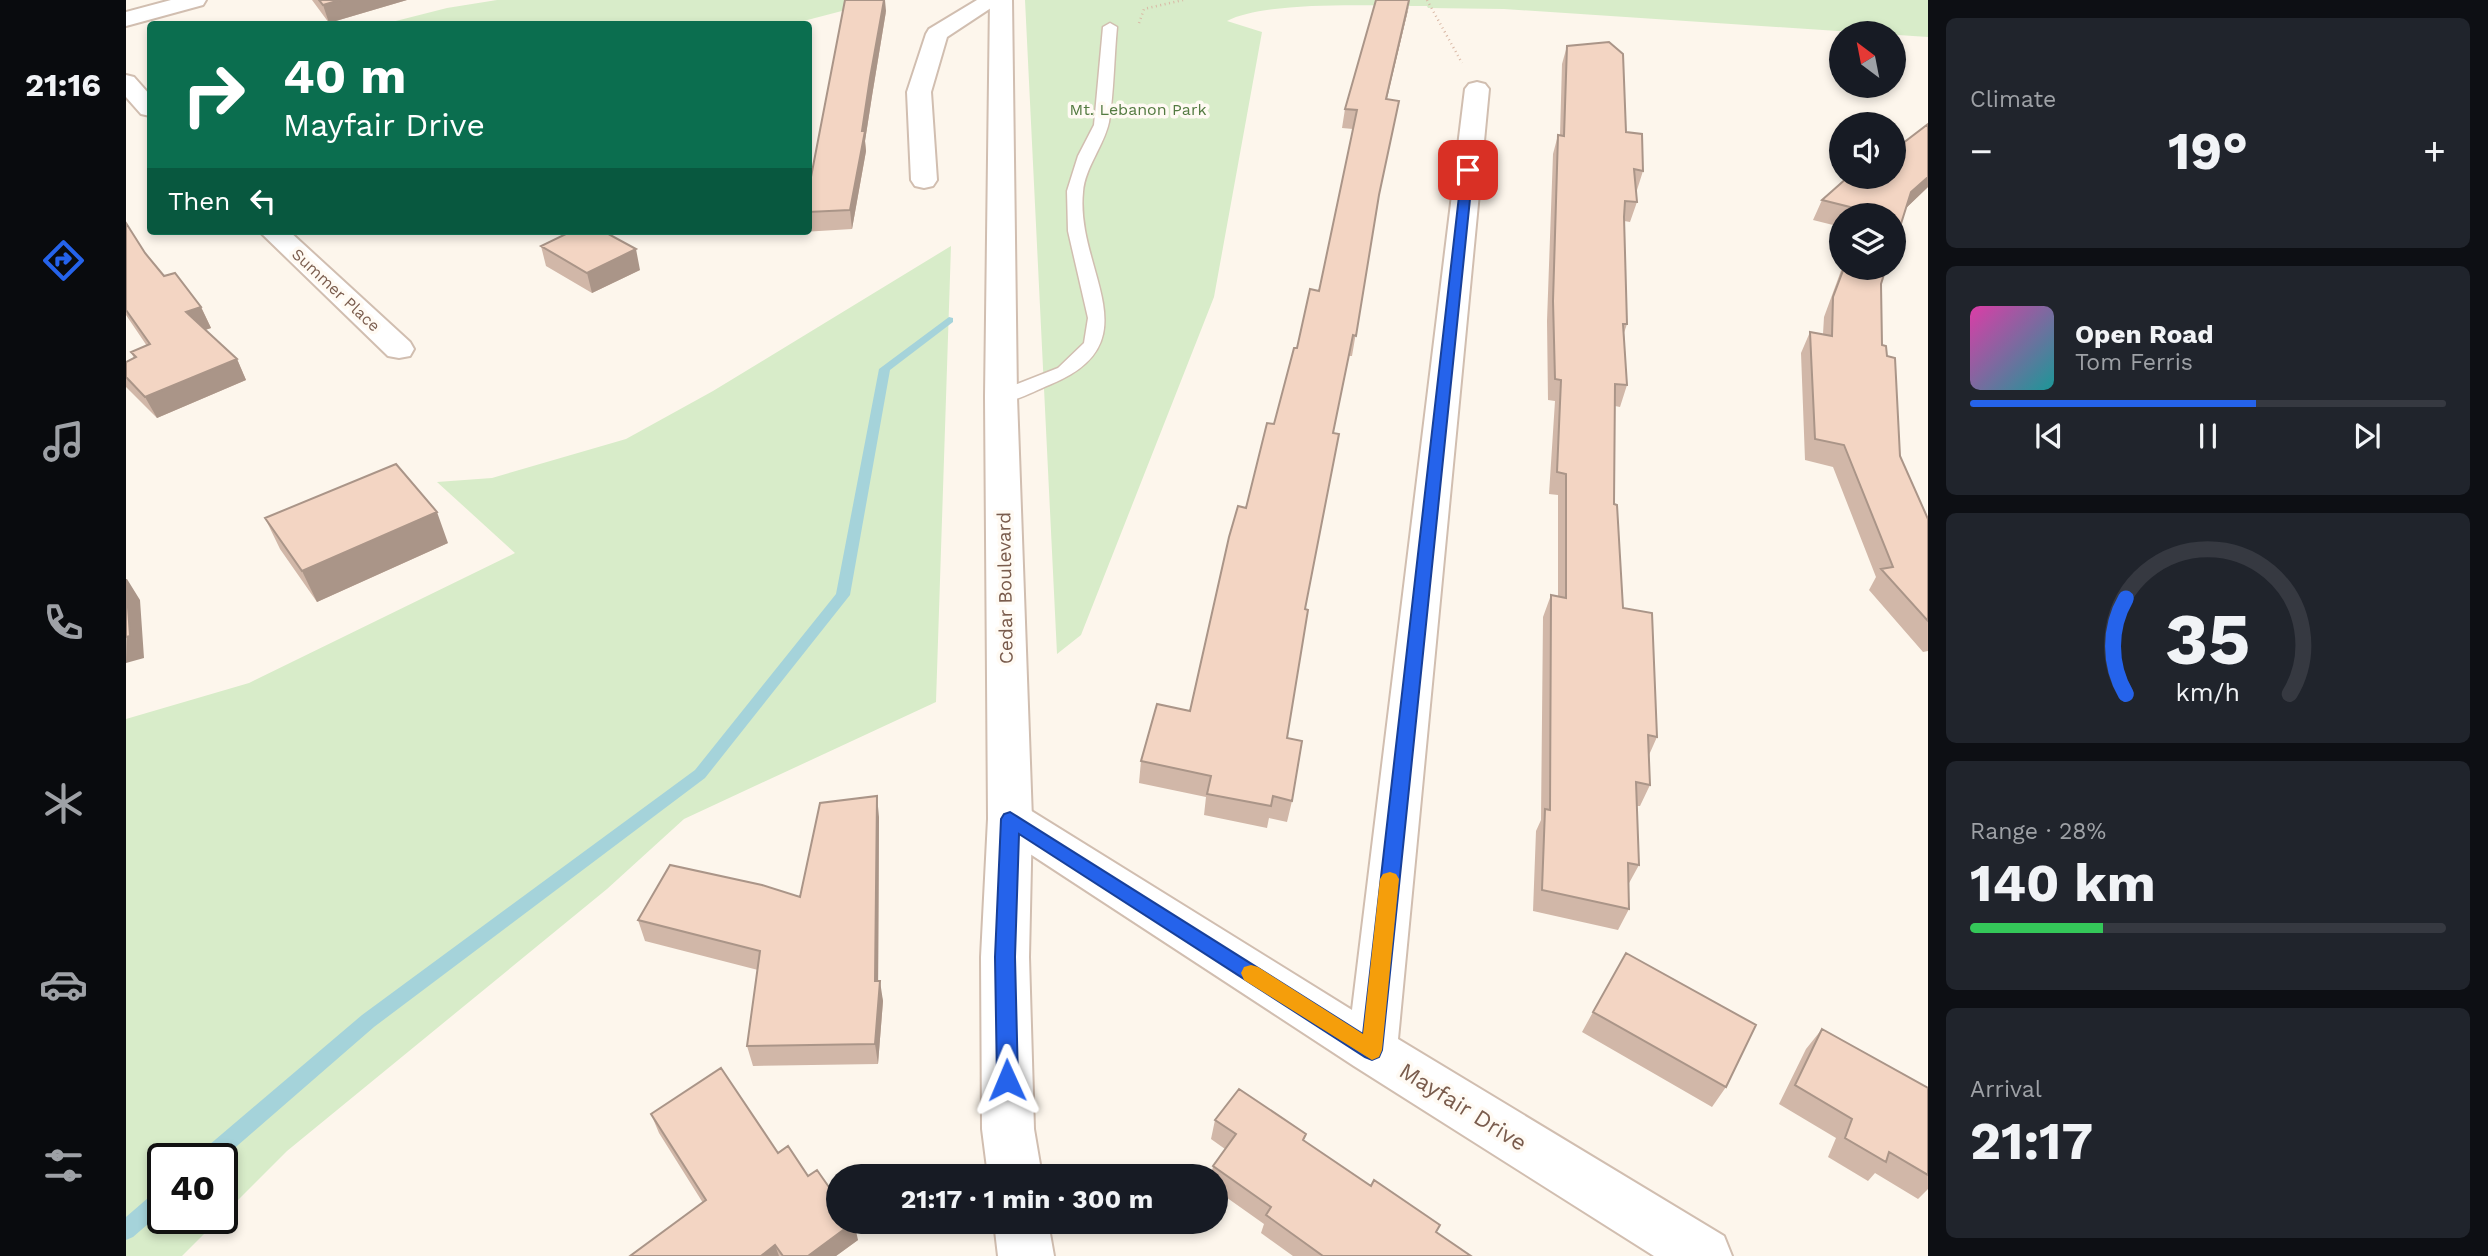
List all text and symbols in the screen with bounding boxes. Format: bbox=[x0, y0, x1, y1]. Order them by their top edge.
north arrow bbox=[1829, 21, 1906, 98]
map controls bbox=[1829, 21, 1906, 280]
text: 40 m bbox=[283, 47, 406, 105]
icon: right bbox=[168, 49, 259, 140]
text: 21:16 bbox=[25, 66, 101, 104]
text: Climate bbox=[1970, 86, 2056, 113]
park label: Mt. Lebanon Park bbox=[1069, 100, 1207, 119]
text: Mayfair Drive bbox=[283, 106, 485, 144]
button: sound bbox=[1829, 112, 1906, 189]
text: 19° bbox=[2168, 121, 2248, 182]
text: − bbox=[1970, 129, 1993, 173]
text: + bbox=[2423, 129, 2446, 173]
pin bbox=[1438, 140, 1498, 200]
icon: arrive bbox=[1449, 151, 1487, 189]
icon: left bbox=[244, 182, 282, 220]
text: Then bbox=[168, 186, 230, 216]
button: layers bbox=[1829, 203, 1906, 280]
icon: directions bbox=[39, 236, 88, 285]
street label: Summer Place bbox=[288, 244, 384, 336]
text: Open Road bbox=[2075, 319, 2213, 349]
text: Tom Ferris bbox=[2075, 349, 2193, 376]
icon: music bbox=[39, 417, 88, 466]
icon: previous bbox=[2030, 417, 2068, 455]
icon: pause bbox=[2189, 417, 2227, 455]
icon: next bbox=[2348, 417, 2386, 455]
street label: Cedar Boulevard bbox=[992, 512, 1018, 664]
text: 35 bbox=[2165, 596, 2251, 682]
icon: phone bbox=[39, 598, 88, 647]
text: km/h bbox=[2176, 678, 2240, 707]
icon: climate bbox=[39, 779, 88, 828]
text: Range · 28% bbox=[1970, 818, 2106, 845]
text: 140 km bbox=[1970, 853, 2156, 914]
icon: car bbox=[39, 960, 88, 1009]
position arrow bbox=[970, 1043, 1044, 1117]
street label: Mayfair Drive bbox=[1394, 1057, 1532, 1157]
text: Arrival bbox=[1970, 1076, 2042, 1103]
text: 21:17 bbox=[1970, 1111, 2093, 1172]
icon: filters bbox=[39, 1141, 88, 1190]
speed limit sign: 40 bbox=[147, 1143, 238, 1234]
text: 21:17 · 1 min · 300 m bbox=[901, 1184, 1153, 1214]

